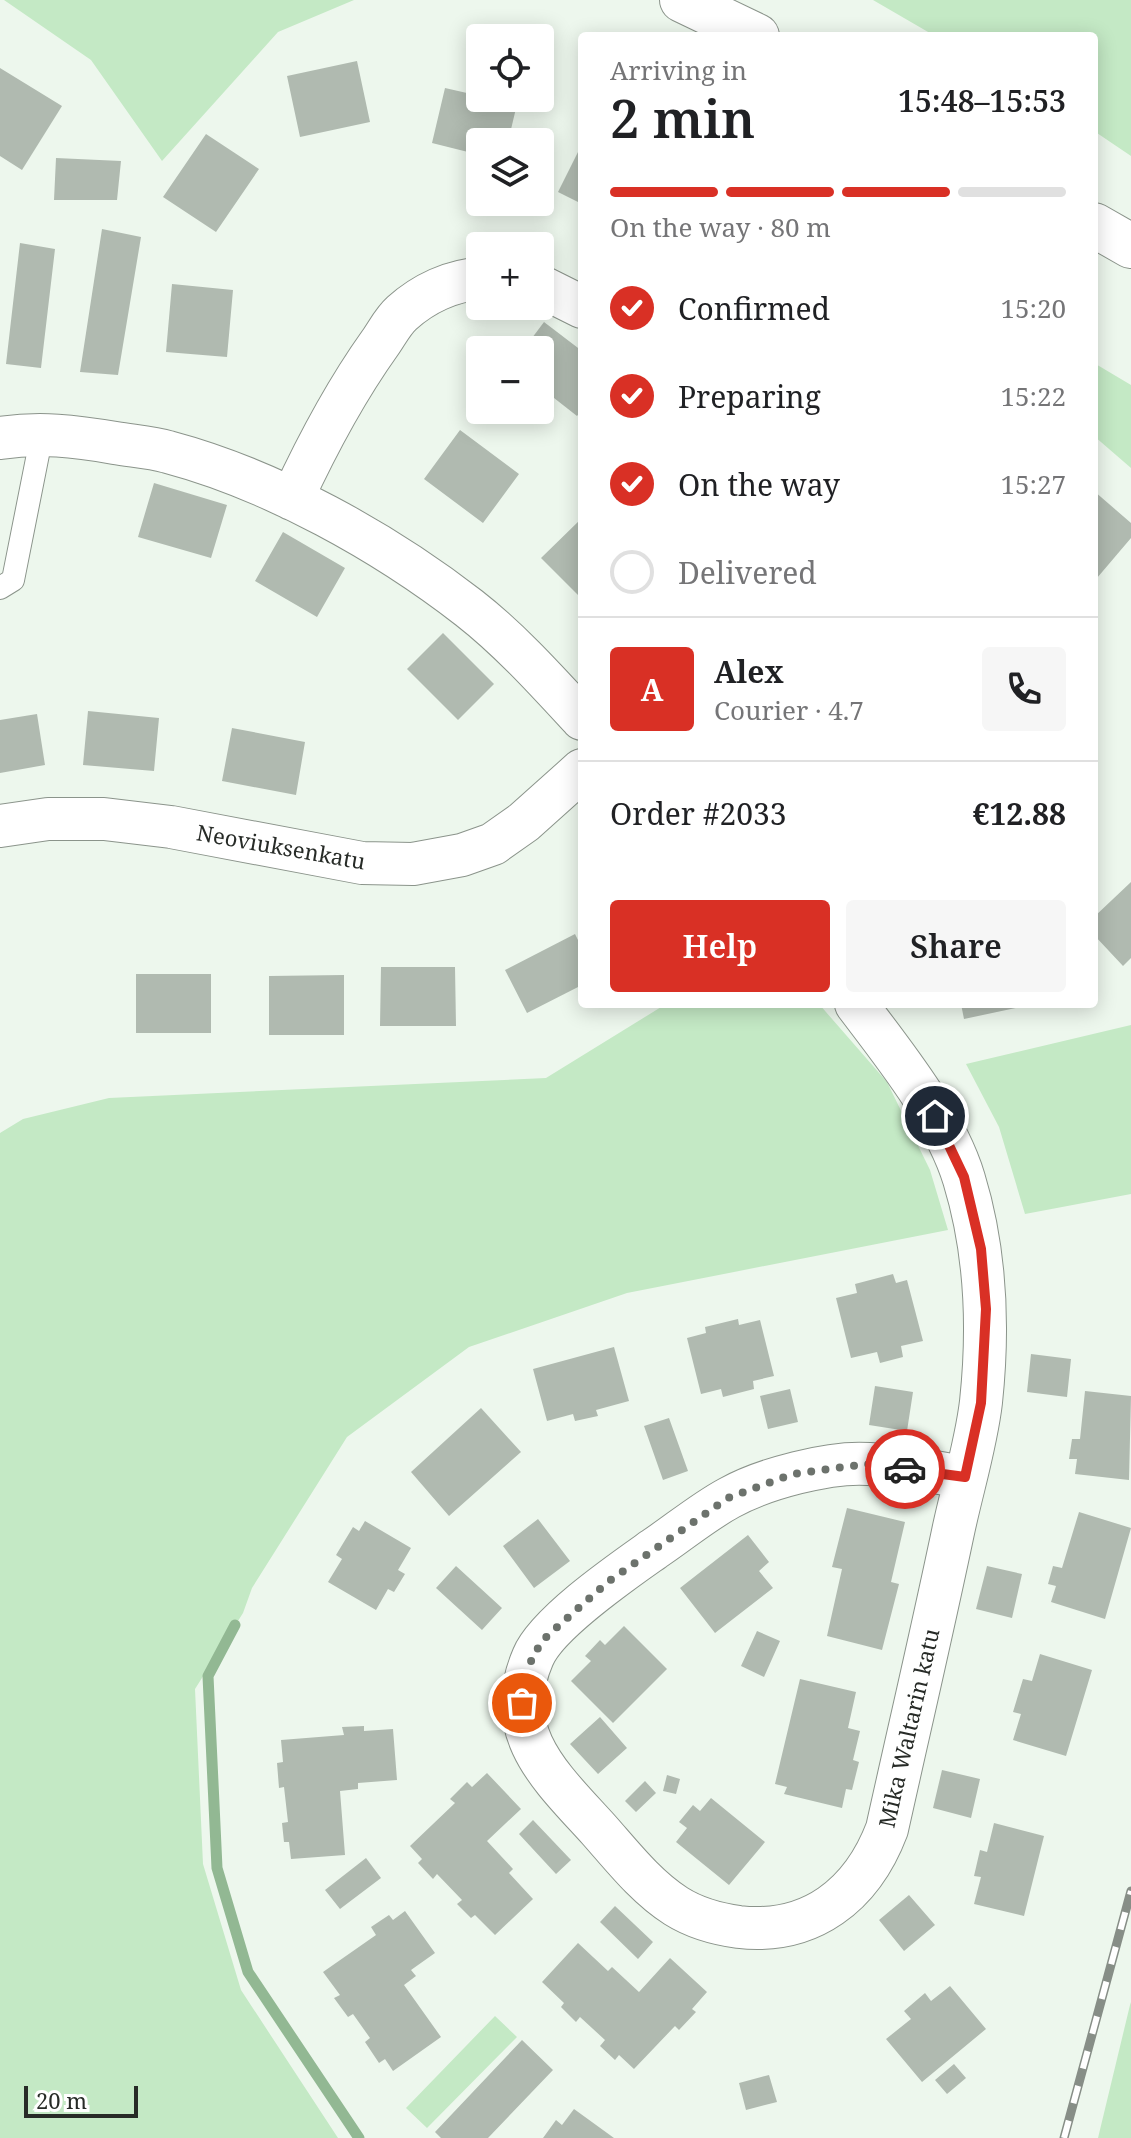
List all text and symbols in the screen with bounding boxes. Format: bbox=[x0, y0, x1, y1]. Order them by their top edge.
map controls bbox=[466, 24, 554, 424]
button: locate bbox=[466, 24, 554, 112]
text: Arriving in bbox=[610, 52, 747, 88]
text: 15:48–15:53 bbox=[898, 80, 1066, 121]
text: 2 min bbox=[610, 82, 755, 153]
button: layers bbox=[466, 128, 554, 216]
text: On the way · 80 m bbox=[610, 209, 831, 245]
button: + bbox=[466, 232, 554, 320]
icon: check bbox=[610, 286, 654, 330]
text: Confirmed bbox=[678, 288, 830, 329]
text: 15:20 bbox=[1000, 290, 1066, 326]
button: − bbox=[466, 336, 554, 424]
icon: check bbox=[610, 374, 654, 418]
text: Preparing bbox=[678, 376, 821, 417]
text: 15:22 bbox=[1000, 378, 1066, 414]
icon: check bbox=[610, 462, 654, 506]
text: On the way bbox=[678, 464, 840, 505]
text: 15:27 bbox=[1000, 466, 1066, 502]
text: Delivered bbox=[678, 552, 817, 593]
button: phone bbox=[982, 647, 1066, 731]
text: Alex bbox=[714, 651, 784, 692]
text: A bbox=[641, 669, 663, 710]
text: Courier · 4.7 bbox=[714, 692, 864, 728]
text: Order #2033 bbox=[610, 793, 787, 834]
text: €12.88 bbox=[973, 793, 1066, 834]
street label: Neoviuksenkatu bbox=[194, 816, 368, 876]
button: Help bbox=[610, 900, 830, 992]
button: Share bbox=[846, 900, 1066, 992]
pin bbox=[901, 1082, 969, 1150]
icon: home bbox=[913, 1094, 957, 1138]
courier bbox=[865, 1429, 945, 1509]
icon: car bbox=[883, 1447, 927, 1491]
street label: Mika Waltarin katu bbox=[870, 1625, 946, 1830]
pin bbox=[488, 1669, 556, 1737]
icon: bag bbox=[500, 1681, 544, 1725]
scale bar bbox=[24, 2082, 138, 2118]
text: 20 m bbox=[36, 2085, 87, 2115]

